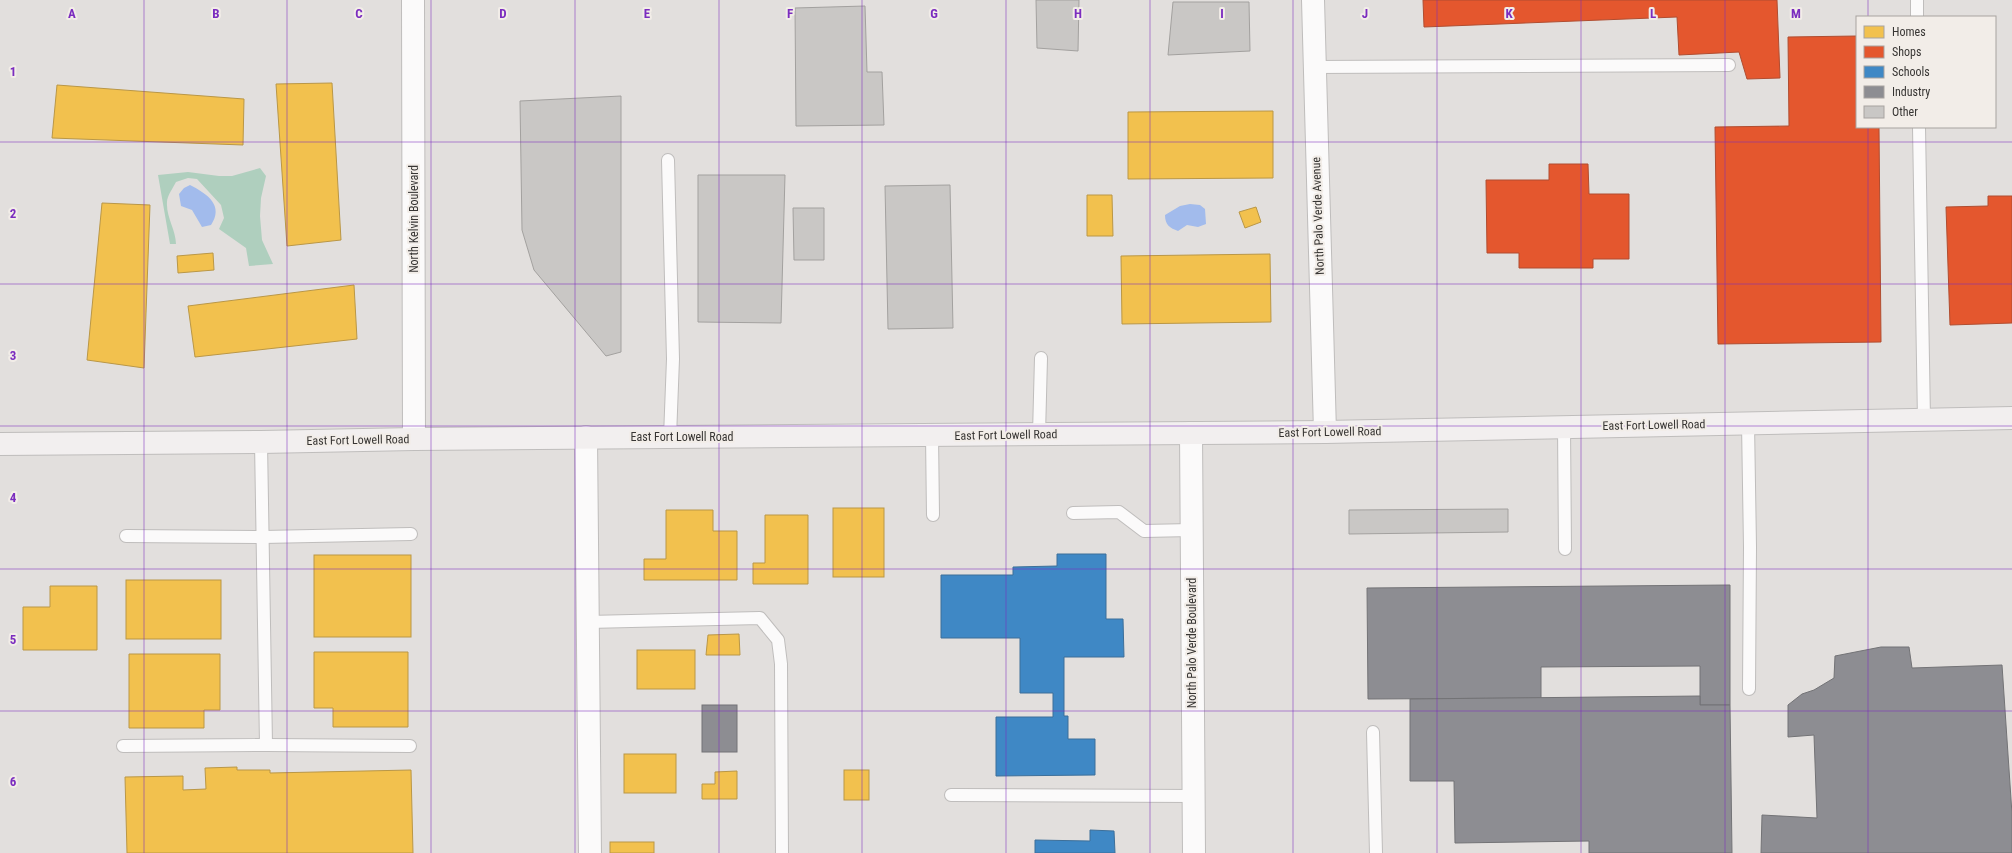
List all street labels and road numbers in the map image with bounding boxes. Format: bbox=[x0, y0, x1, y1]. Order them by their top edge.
street label: North Palo Verde Avenue bbox=[1309, 156, 1327, 275]
street label: North Kelvin Boulevard bbox=[407, 165, 421, 273]
street label: East Fort Lowell Road bbox=[1602, 417, 1706, 433]
street label: East Fort Lowell Road bbox=[1278, 424, 1382, 440]
street label: East Fort Lowell Road bbox=[954, 427, 1058, 443]
street label: East Fort Lowell Road bbox=[631, 430, 734, 444]
street label: East Fort Lowell Road bbox=[306, 432, 410, 448]
street label: North Palo Verde Boulevard bbox=[1185, 578, 1199, 708]

